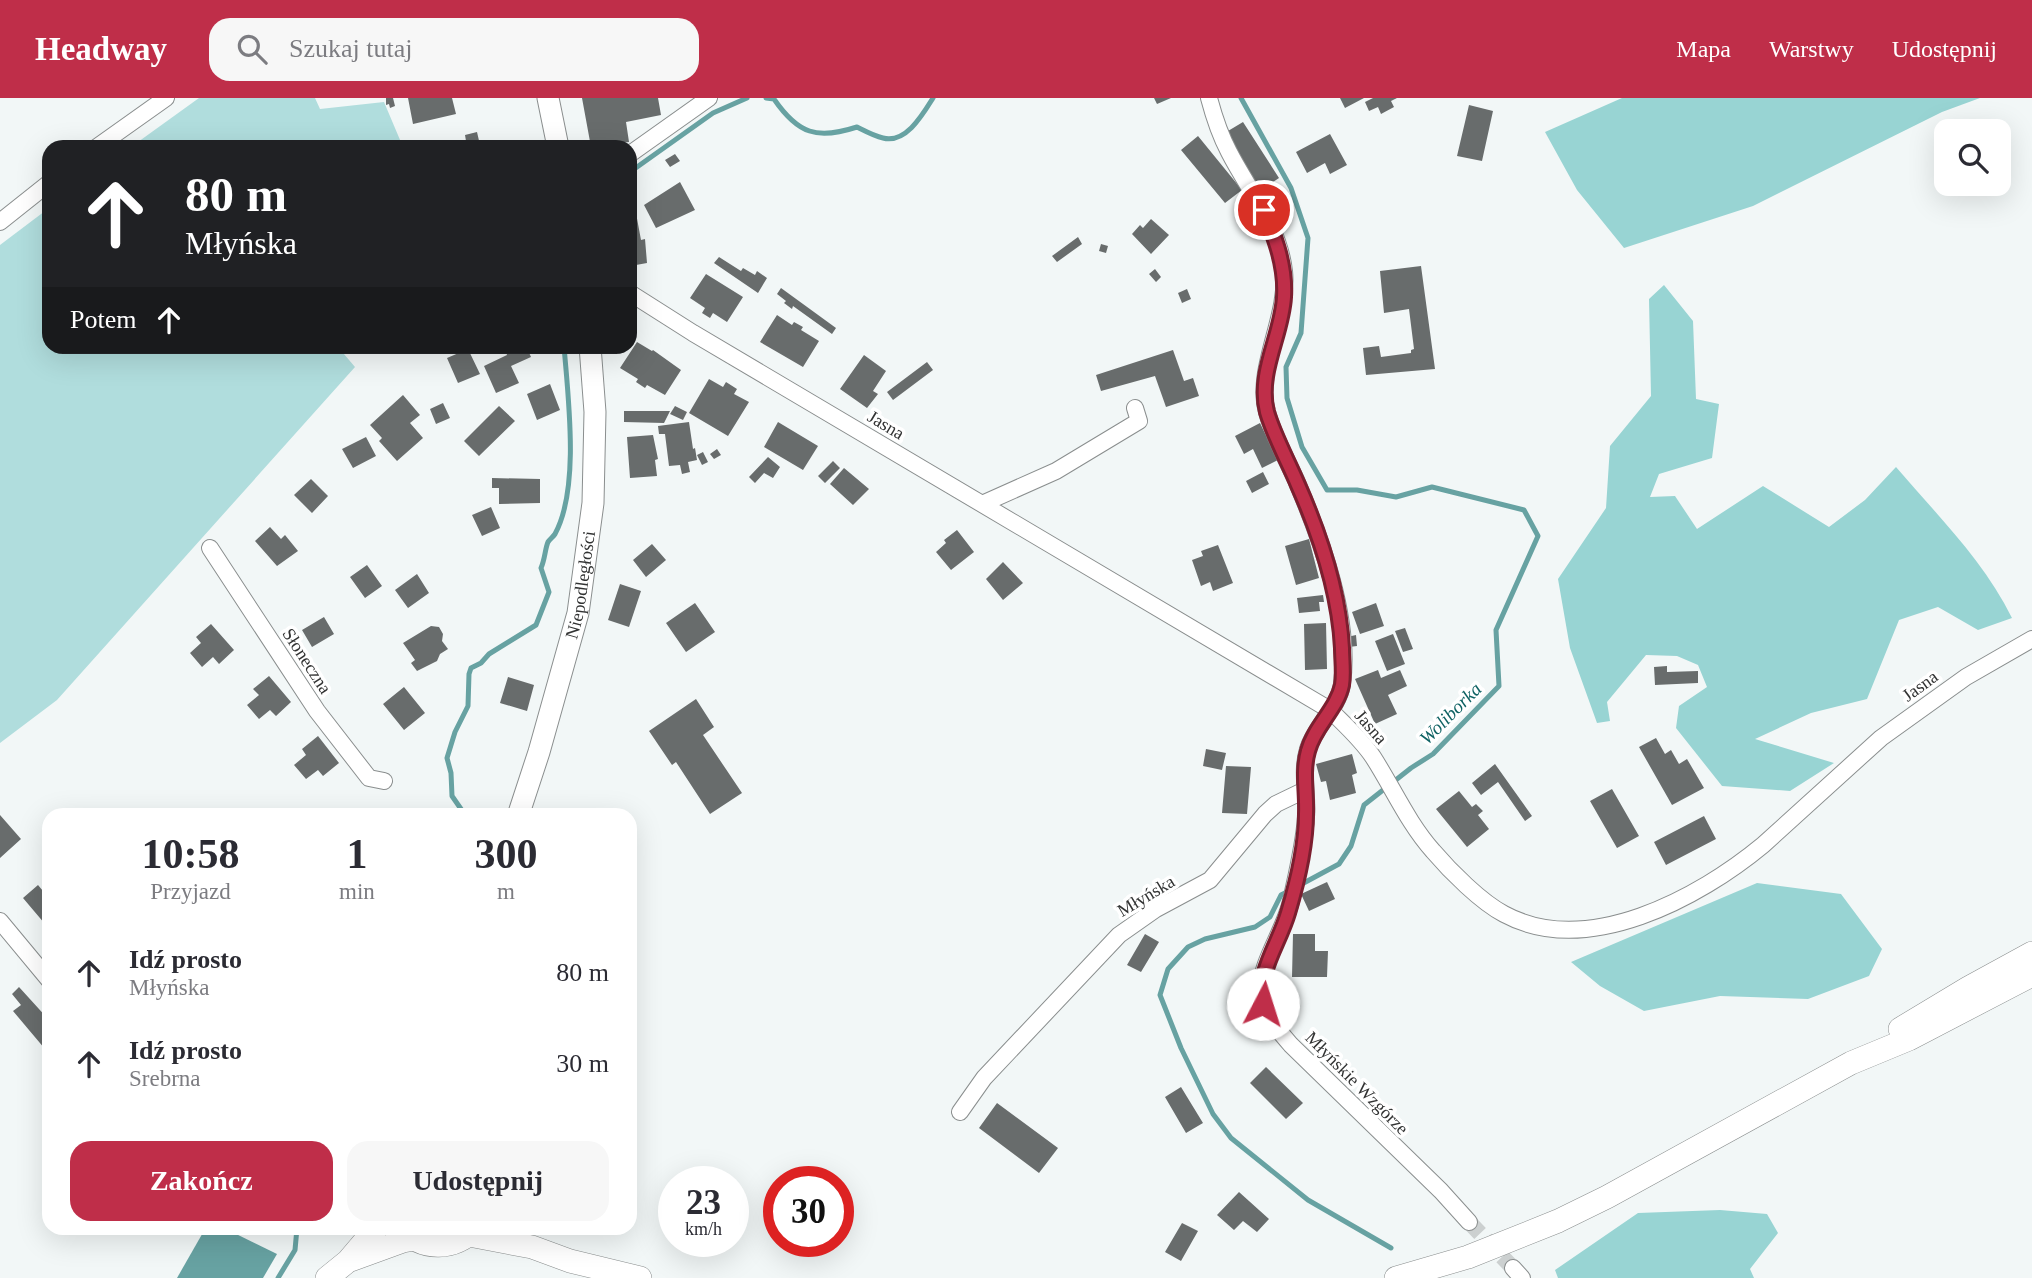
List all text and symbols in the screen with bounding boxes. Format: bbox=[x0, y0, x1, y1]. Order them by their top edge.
search box bbox=[209, 18, 699, 81]
icon: search bbox=[233, 30, 271, 68]
text: Headway bbox=[35, 31, 167, 67]
text: Szukaj tutaj bbox=[289, 34, 412, 63]
text: Mapa bbox=[1676, 36, 1731, 62]
text: Warstwy bbox=[1769, 36, 1854, 62]
text: Udostępnij bbox=[1892, 36, 1997, 62]
map controls bbox=[1934, 119, 2011, 196]
button: search bbox=[1934, 119, 2011, 196]
text: 80 m bbox=[185, 167, 287, 222]
icon: ahead bbox=[70, 168, 161, 259]
pin bbox=[1234, 180, 1294, 240]
icon: arrive bbox=[1245, 191, 1283, 229]
text: Młyńska bbox=[185, 225, 297, 261]
icon: ahead bbox=[150, 301, 188, 339]
text: Potem bbox=[70, 305, 136, 334]
street label: Jasna bbox=[864, 406, 908, 444]
street label: Niepodległości bbox=[561, 530, 599, 641]
street label: Słoneczna bbox=[278, 625, 336, 697]
street label: Jasna bbox=[1898, 666, 1942, 706]
water label: Woliborka bbox=[1415, 678, 1486, 749]
street label: Jasna bbox=[1351, 706, 1391, 748]
text: 10:58 bbox=[142, 831, 240, 877]
text: 1 bbox=[346, 831, 367, 877]
text: 300 bbox=[474, 831, 537, 877]
street label: Młyńska bbox=[1114, 871, 1178, 921]
text: Przyjazd bbox=[150, 879, 231, 904]
text: min bbox=[339, 879, 375, 904]
text: m bbox=[497, 879, 515, 904]
text: Idź prosto bbox=[129, 945, 242, 974]
icon: ahead bbox=[70, 954, 108, 992]
text: 80 m bbox=[556, 958, 609, 987]
position arrow bbox=[1226, 967, 1300, 1041]
text: Młyńska bbox=[129, 975, 210, 1000]
street label: Młyńskie Wzgórze bbox=[1301, 1027, 1413, 1139]
text: Idź prosto bbox=[129, 1036, 242, 1065]
icon: ahead bbox=[70, 1045, 108, 1083]
text: 30 m bbox=[556, 1049, 609, 1078]
text: Srebrna bbox=[129, 1066, 201, 1091]
button: Zakończ bbox=[70, 1141, 333, 1221]
button: Udostępnij bbox=[347, 1141, 609, 1221]
speed limit sign: 30 bbox=[763, 1166, 854, 1257]
text: 23 bbox=[686, 1183, 721, 1222]
text: km/h bbox=[685, 1219, 722, 1239]

